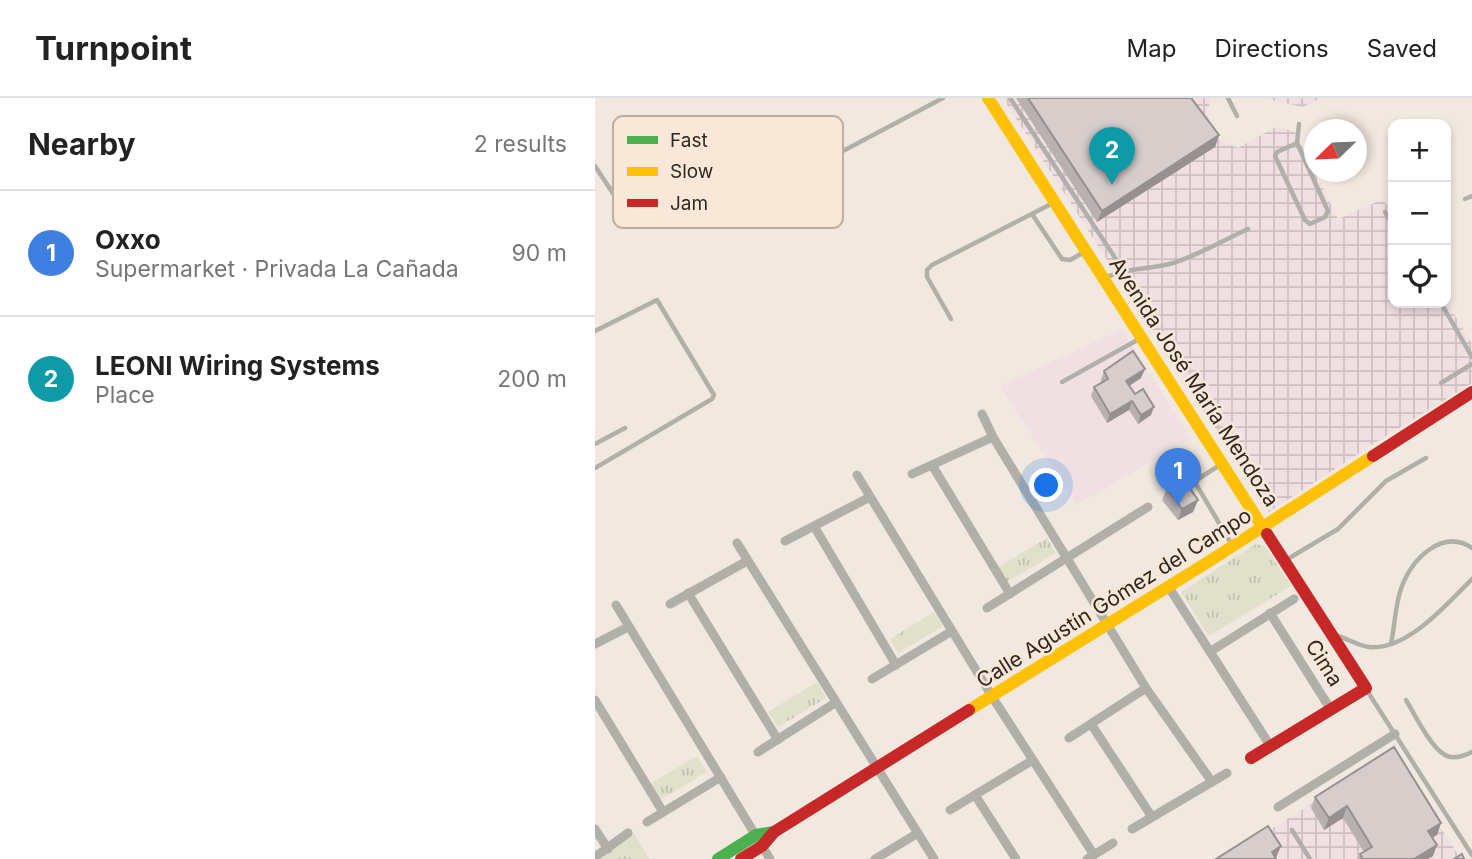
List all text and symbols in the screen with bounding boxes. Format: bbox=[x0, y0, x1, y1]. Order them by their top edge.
text: Turnpoint bbox=[35, 28, 192, 68]
text: Map bbox=[1127, 34, 1176, 63]
text: Directions bbox=[1214, 34, 1329, 63]
text: Saved bbox=[1367, 34, 1437, 63]
legend bbox=[613, 116, 843, 228]
north arrow bbox=[1304, 119, 1367, 182]
map controls bbox=[1388, 119, 1451, 308]
button: + bbox=[1388, 119, 1451, 182]
text: Nearby bbox=[28, 126, 136, 162]
pin: 2 bbox=[1089, 127, 1135, 185]
text: Fast bbox=[670, 129, 708, 152]
text: 2 results bbox=[474, 130, 567, 158]
text: Slow bbox=[670, 160, 713, 183]
button: − bbox=[1388, 182, 1451, 245]
text: Jam bbox=[670, 192, 708, 215]
text: Oxxo bbox=[95, 224, 161, 255]
text: 1 bbox=[46, 239, 56, 267]
text: 90 m bbox=[512, 239, 567, 267]
button: locate bbox=[1388, 245, 1451, 308]
street label: Avenida José María Mendoza bbox=[1104, 252, 1285, 511]
text: Supermarket · Privada La Cañada bbox=[95, 255, 459, 283]
text: LEONI Wiring Systems bbox=[95, 350, 380, 381]
text: 2 bbox=[44, 365, 58, 393]
text: 200 m bbox=[497, 365, 567, 393]
text: Place bbox=[95, 381, 155, 409]
pin: 1 bbox=[1155, 448, 1201, 506]
your location bbox=[1029, 468, 1063, 502]
street label: Calle Agustín Gómez del Campo bbox=[972, 502, 1256, 693]
street label: Cima bbox=[1300, 635, 1348, 691]

